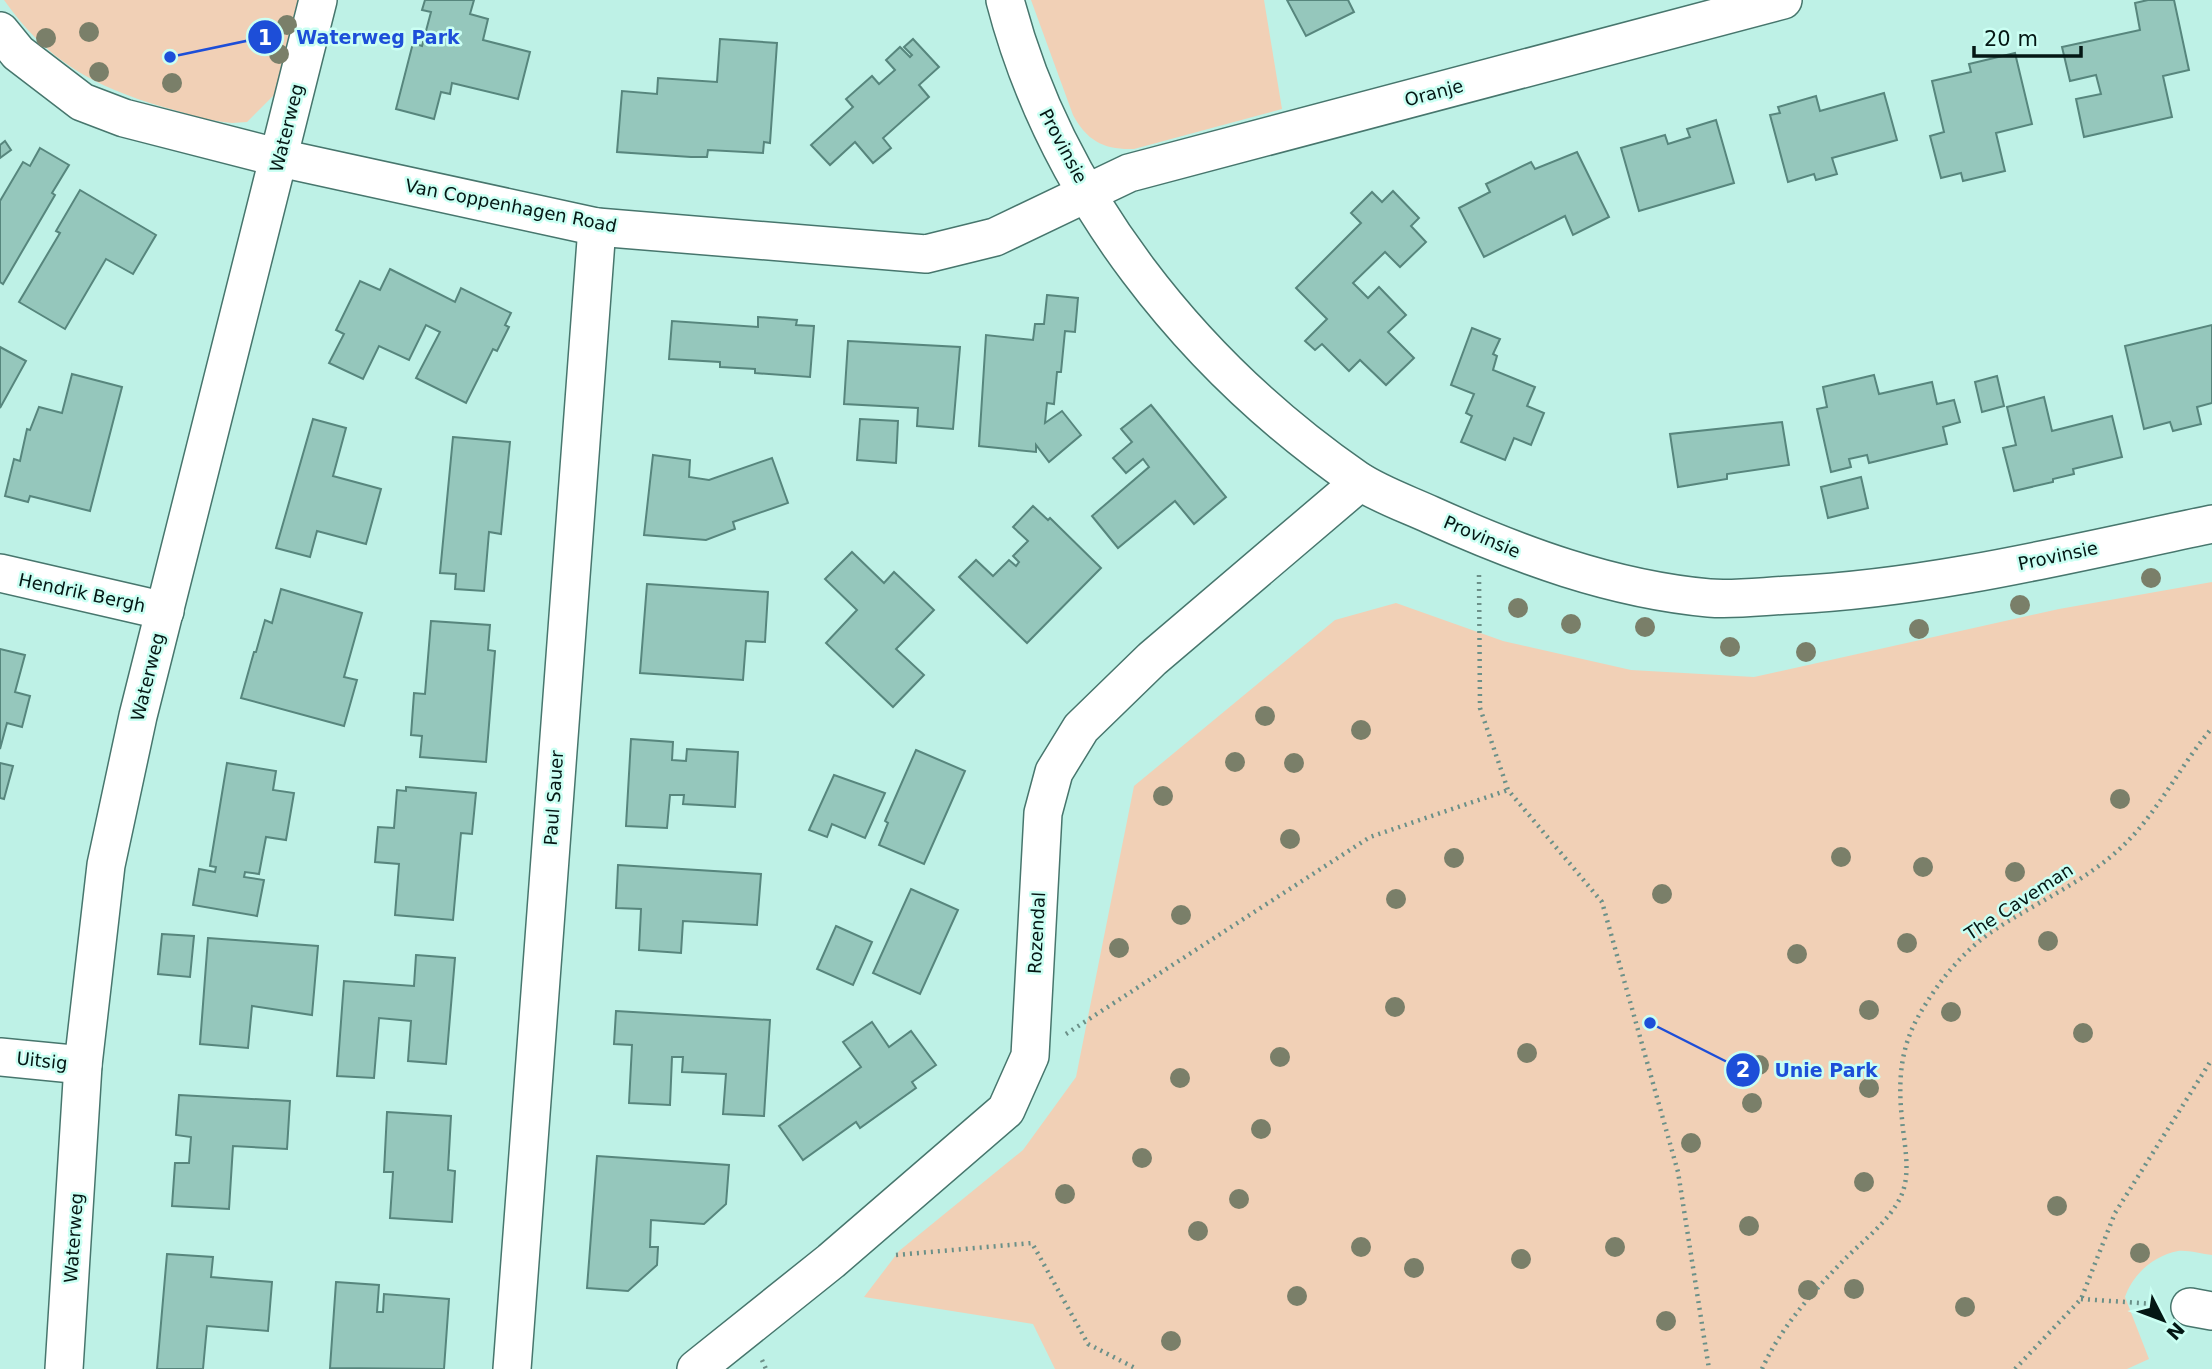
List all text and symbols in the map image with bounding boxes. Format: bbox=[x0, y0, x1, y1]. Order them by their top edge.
scale bar bbox=[1974, 14, 2081, 58]
callout: Waterweg Park bbox=[247, 17, 474, 57]
text: 1 bbox=[258, 26, 272, 50]
text: Waterweg Park bbox=[296, 26, 460, 48]
text: 20 m bbox=[1984, 27, 2038, 51]
street label: Oranje bbox=[1402, 75, 1466, 110]
street label: Waterweg bbox=[265, 81, 308, 174]
street label: Provinsie bbox=[1035, 105, 1092, 186]
street label: Van Coppenhagen Road bbox=[403, 175, 619, 236]
street label: Provinsie bbox=[1441, 511, 1524, 562]
street label: Provinsie bbox=[2016, 537, 2100, 574]
street label: Hendrik Bergh bbox=[17, 569, 148, 616]
street label: Waterweg bbox=[126, 630, 169, 723]
street label: Paul Sauer bbox=[540, 749, 567, 846]
street label: The Caveman bbox=[1960, 859, 2077, 945]
street label: Rozendal bbox=[1024, 891, 1049, 975]
street label: Uitsig bbox=[16, 1047, 69, 1074]
callout: Unie Park bbox=[1725, 1050, 1892, 1090]
text: 2 bbox=[1736, 1058, 1750, 1082]
text: Unie Park bbox=[1774, 1059, 1878, 1081]
street label: Waterweg bbox=[60, 1192, 87, 1284]
north arrow bbox=[2128, 1285, 2198, 1355]
text: N bbox=[2162, 1318, 2189, 1345]

